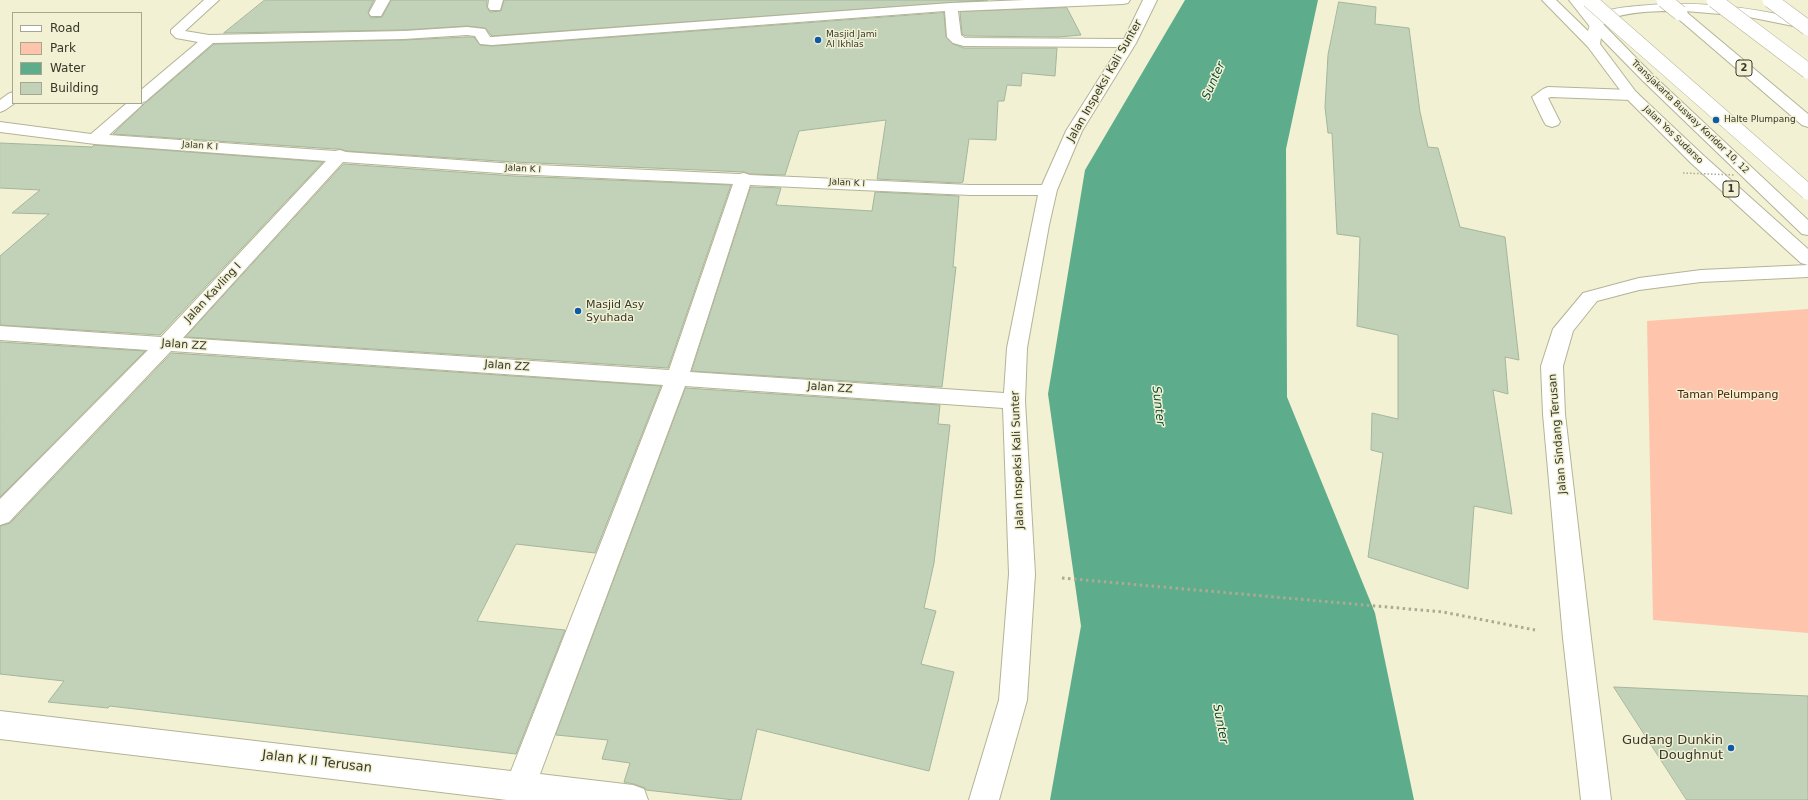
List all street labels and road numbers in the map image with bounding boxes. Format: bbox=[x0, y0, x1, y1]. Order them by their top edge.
street label: Jalan Inspeksi Kali Sunter bbox=[1065, 18, 1145, 144]
street label: Transjakarta Busway Koridor 10, 12 bbox=[1629, 58, 1751, 176]
road number: 2 bbox=[1736, 60, 1752, 76]
street label: Jalan Yos Sudarso bbox=[1641, 104, 1705, 166]
street label: Jalan K I bbox=[182, 139, 218, 153]
street label: Jalan K I bbox=[505, 163, 541, 175]
street label: Jalan K I bbox=[829, 177, 865, 189]
road number: 1 bbox=[1723, 181, 1739, 197]
street label: Jalan Kavling I bbox=[182, 260, 244, 326]
street label: Jalan ZZ bbox=[161, 337, 207, 353]
street label: Jalan ZZ bbox=[484, 358, 530, 374]
street label: Jalan Sindang Terusan bbox=[1546, 373, 1570, 495]
street label: Jalan ZZ bbox=[807, 380, 853, 396]
street label: Jalan Inspeksi Kali Sunter bbox=[1009, 391, 1027, 529]
street label: Jalan K II Terusan bbox=[261, 748, 373, 776]

